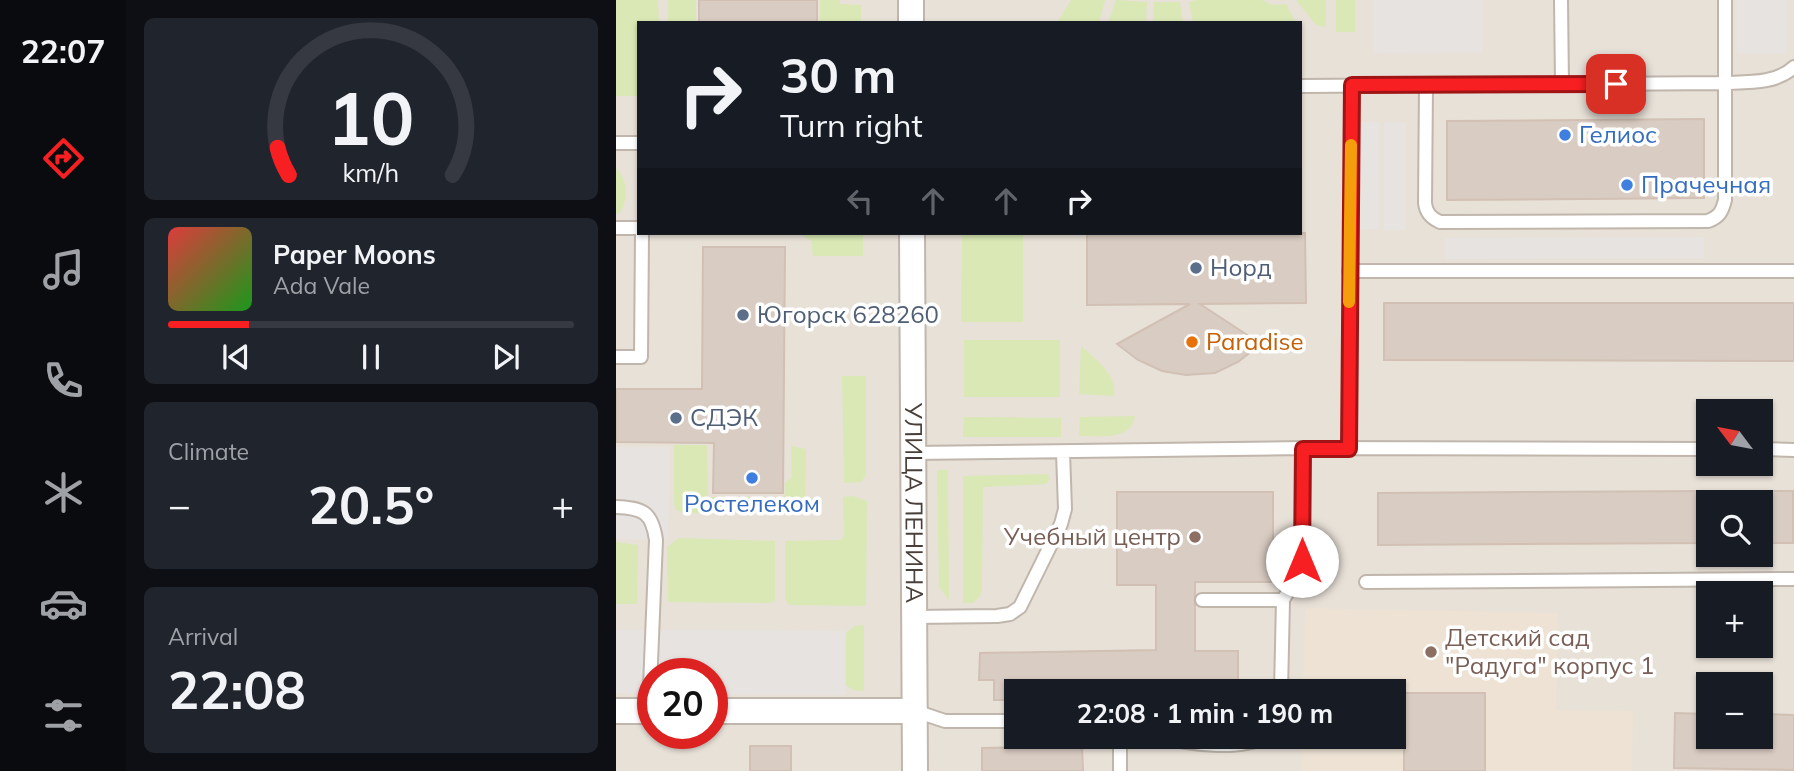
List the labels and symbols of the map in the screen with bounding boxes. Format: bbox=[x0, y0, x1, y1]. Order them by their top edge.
pin bbox=[1586, 54, 1646, 114]
place label: Гелиос bbox=[1579, 119, 1657, 149]
marker: Гелиос bbox=[1557, 127, 1573, 143]
place label: Прачечная bbox=[1641, 169, 1771, 199]
marker: Прачечная bbox=[1619, 177, 1635, 193]
place label: Норд bbox=[1210, 252, 1272, 282]
marker: Норд bbox=[1188, 260, 1204, 276]
place label: Югорск 628260 bbox=[757, 299, 939, 329]
marker: Югорск 628260 bbox=[735, 307, 751, 323]
place label: Paradise bbox=[1206, 326, 1304, 356]
marker: Paradise bbox=[1184, 334, 1200, 350]
north arrow bbox=[1696, 399, 1773, 476]
place label: СДЭК bbox=[690, 402, 758, 432]
street label: УЛИЦА ЛЕНИНА bbox=[899, 402, 930, 604]
marker: СДЭК bbox=[668, 410, 684, 426]
marker: Ростелеком bbox=[744, 470, 760, 486]
place label: Ростелеком bbox=[684, 488, 820, 518]
place label: Учебный центр bbox=[1003, 521, 1181, 551]
position arrow bbox=[1265, 524, 1339, 598]
marker: Учебный центр bbox=[1187, 529, 1203, 545]
place label: Детский сад "Радуга" корпус 1 bbox=[1445, 622, 1654, 680]
marker: Детский сад "Радуга" корпус 1 bbox=[1423, 644, 1439, 660]
speed limit sign: 20 bbox=[637, 658, 728, 749]

